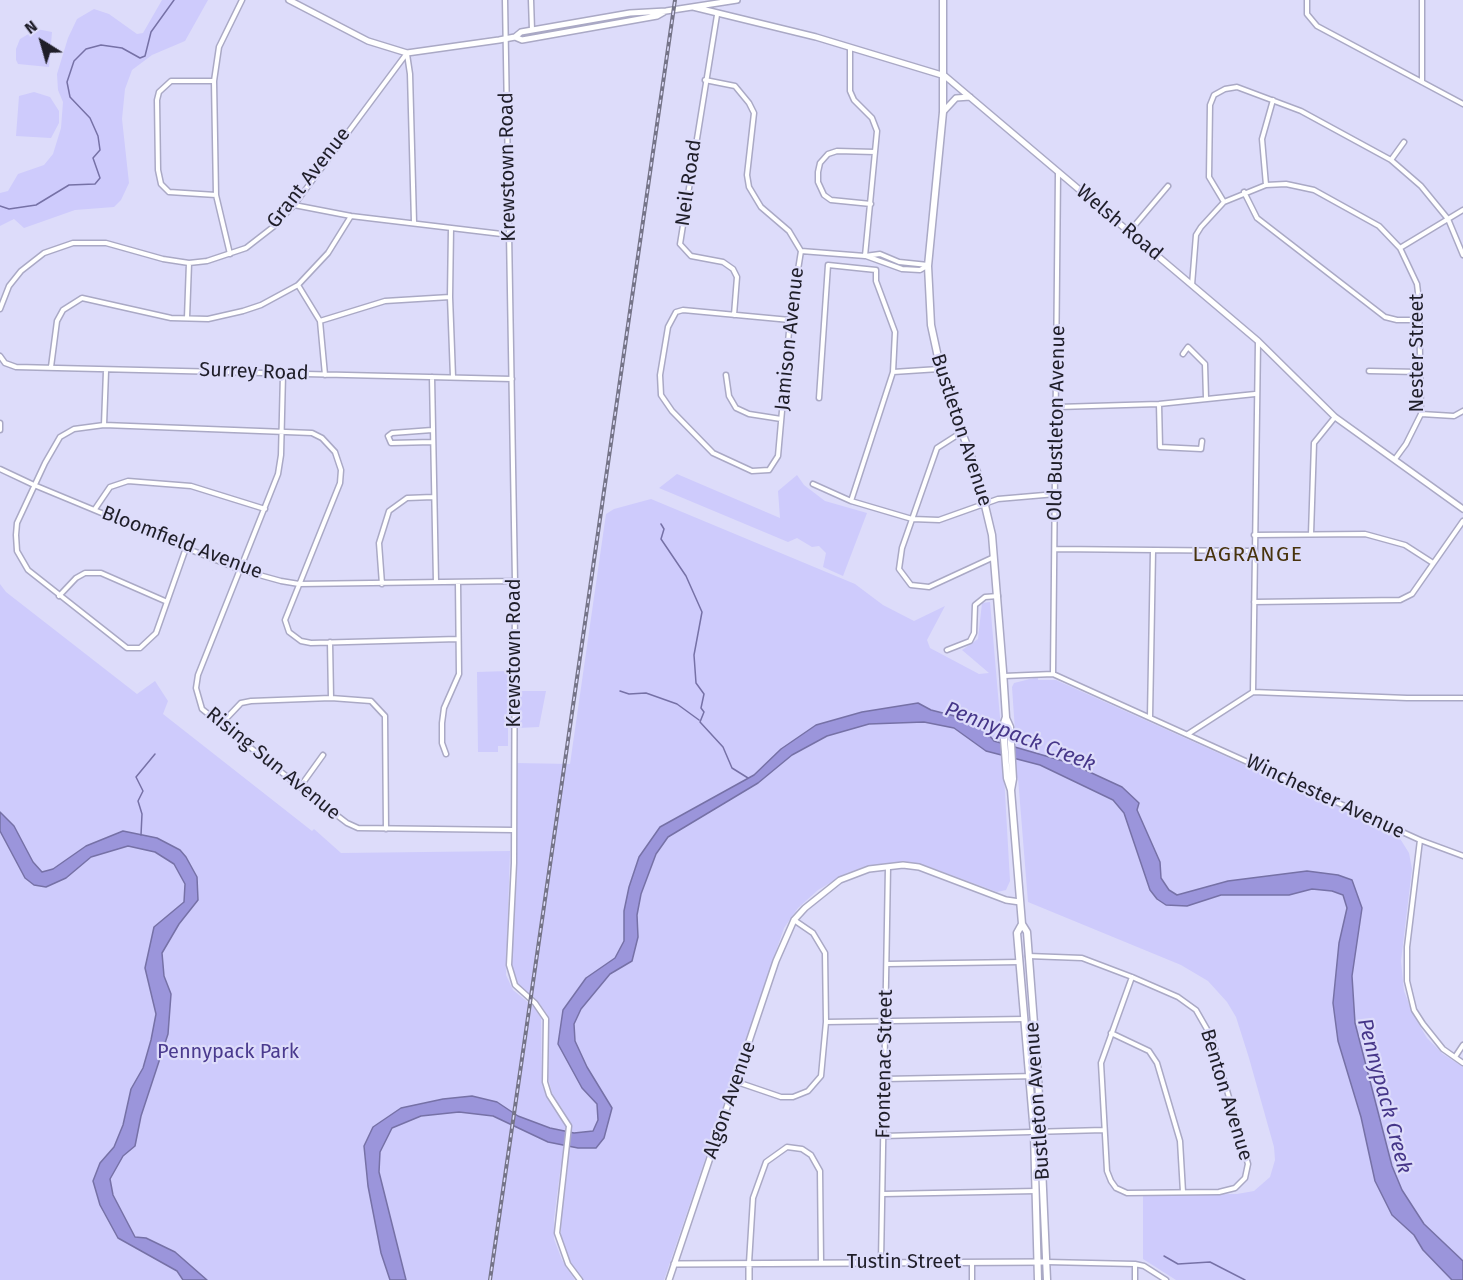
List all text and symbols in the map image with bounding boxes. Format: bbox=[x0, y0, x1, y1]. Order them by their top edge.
north arrow bbox=[12, 12, 72, 72]
text: N bbox=[21, 16, 41, 38]
street label: Krewstown Road bbox=[495, 92, 521, 242]
street label: Grant Avenue bbox=[262, 123, 356, 233]
street label: Neil Road bbox=[671, 138, 707, 228]
street label: Welsh Road bbox=[1071, 180, 1167, 266]
street label: Jamison Avenue bbox=[771, 266, 809, 412]
street label: Nester Street bbox=[1405, 294, 1429, 412]
street label: Old Bustleton Avenue bbox=[1043, 325, 1071, 521]
street label: Bustleton Avenue bbox=[925, 351, 997, 509]
street label: Surrey Road bbox=[199, 358, 309, 386]
street label: Bloomfield Avenue bbox=[98, 501, 266, 585]
district label: LAGRANGE bbox=[1192, 542, 1304, 568]
street label: Krewstown Road bbox=[502, 578, 526, 728]
water label: Pennypack Creek bbox=[941, 697, 1099, 777]
street label: Rising Sun Avenue bbox=[201, 702, 345, 826]
street label: Winchester Avenue bbox=[1242, 750, 1408, 844]
street label: Frontenac Street bbox=[872, 989, 898, 1139]
water label: Pennypack Creek bbox=[1351, 1016, 1417, 1176]
street label: Bustleton Avenue bbox=[1020, 1021, 1056, 1181]
street label: Benton Avenue bbox=[1195, 1026, 1257, 1164]
street label: Algon Avenue bbox=[699, 1038, 761, 1162]
park label: Pennypack Park bbox=[157, 1040, 299, 1064]
street label: Tustin Street bbox=[847, 1250, 961, 1274]

